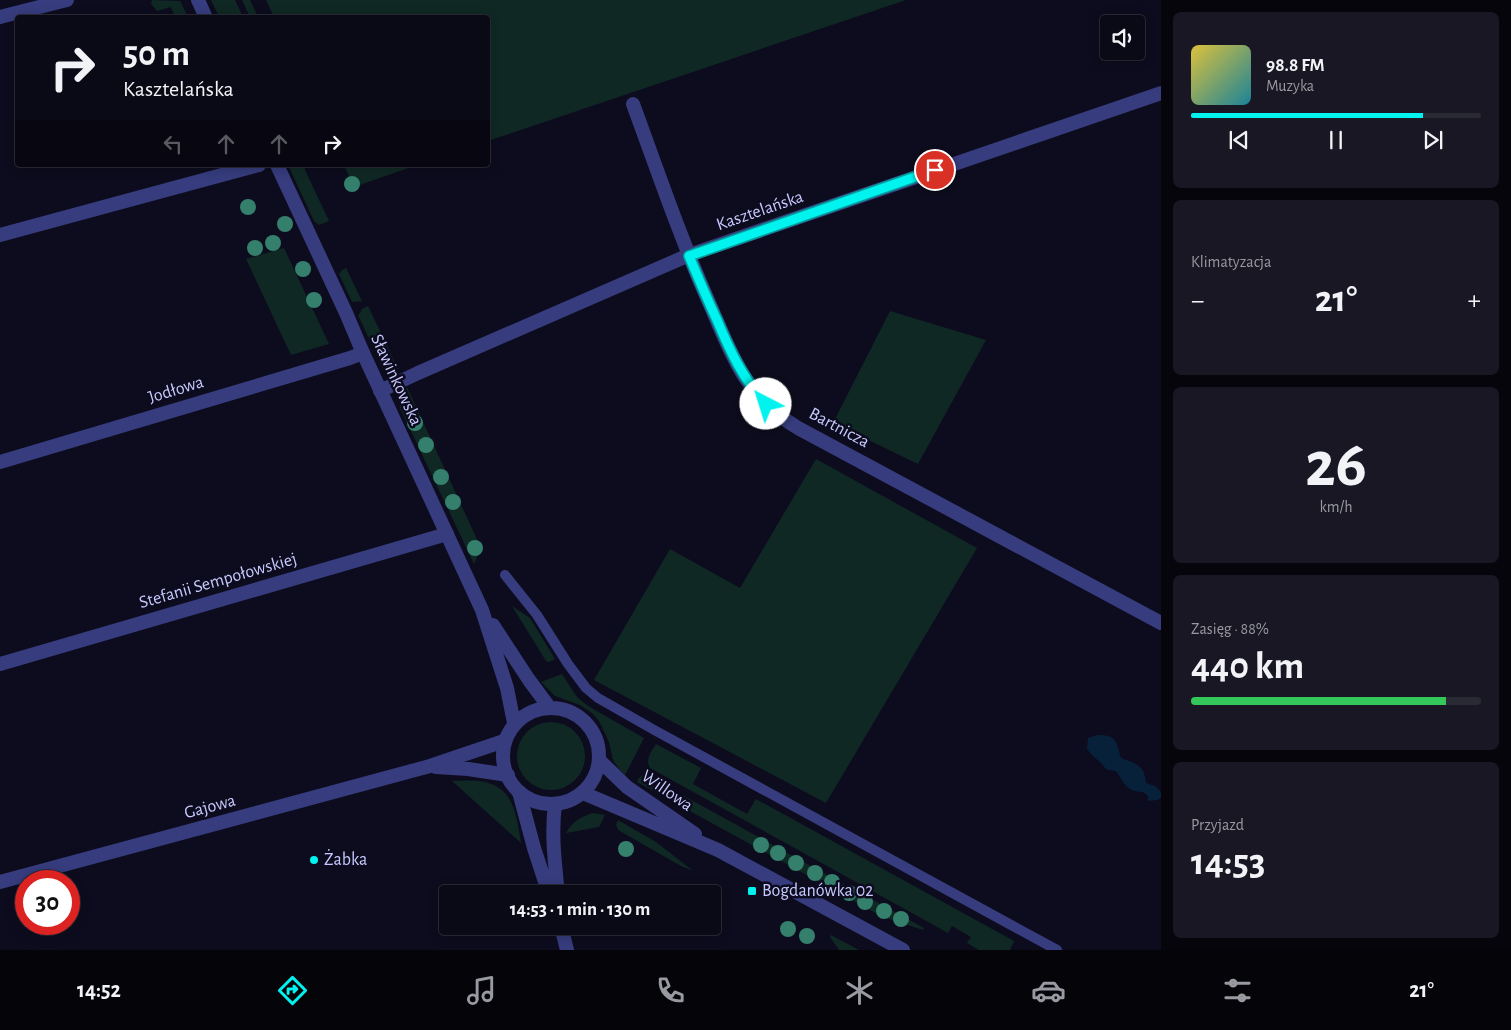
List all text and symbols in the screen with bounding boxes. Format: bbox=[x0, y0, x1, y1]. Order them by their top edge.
map controls bbox=[1100, 15, 1145, 60]
button: sound bbox=[1100, 15, 1145, 60]
icon: right bbox=[40, 35, 105, 100]
text: 50 m bbox=[123, 37, 190, 72]
text: 98.8 FM bbox=[1266, 56, 1325, 75]
text: Kasztelańska bbox=[123, 78, 234, 100]
text: Muzyka bbox=[1266, 78, 1314, 94]
icon: previous bbox=[1225, 126, 1253, 154]
icon: pause bbox=[1322, 126, 1350, 154]
icon: next bbox=[1419, 126, 1447, 154]
icon: left bbox=[159, 130, 187, 158]
icon: ahead bbox=[212, 130, 240, 158]
icon: ahead bbox=[265, 130, 293, 158]
icon: right bbox=[318, 130, 346, 158]
pin bbox=[914, 149, 956, 191]
icon: arrive bbox=[921, 156, 949, 184]
street label: Kasztelańska bbox=[714, 188, 806, 234]
text: Klimatyzacja bbox=[1191, 254, 1271, 270]
text: 21° bbox=[1315, 281, 1357, 319]
text: − bbox=[1191, 287, 1204, 315]
text: + bbox=[1468, 287, 1481, 315]
street label: Sławinkowska bbox=[367, 332, 425, 428]
street label: Jodłowa bbox=[146, 373, 206, 407]
position arrow bbox=[739, 377, 791, 429]
street label: Bartnicza bbox=[806, 405, 872, 451]
text: 26 bbox=[1305, 433, 1367, 498]
text: km/h bbox=[1319, 499, 1353, 515]
street label: Stefanii Sempołowskiej bbox=[137, 550, 299, 612]
text: Zasięg · 88% bbox=[1191, 621, 1269, 637]
text: 440 km bbox=[1191, 648, 1304, 686]
street label: Willowa bbox=[638, 767, 696, 815]
street label: Gajowa bbox=[182, 792, 238, 822]
text: Przyjazd bbox=[1191, 817, 1244, 833]
text: 14:53 bbox=[1191, 844, 1265, 882]
place label: Żabka bbox=[324, 849, 367, 869]
marker: Żabka bbox=[308, 854, 320, 866]
speed limit sign: 30 bbox=[15, 870, 80, 935]
place label: Bogdanówka 02 bbox=[762, 882, 873, 900]
marker: Bogdanówka 02 bbox=[746, 885, 758, 897]
text: 14:53 · 1 min · 130 m bbox=[510, 900, 650, 919]
icon: directions bbox=[275, 973, 310, 1008]
icon: music bbox=[464, 973, 499, 1008]
icon: phone bbox=[653, 973, 688, 1008]
icon: climate bbox=[842, 973, 877, 1008]
icon: car bbox=[1031, 973, 1066, 1008]
icon: filters bbox=[1220, 973, 1255, 1008]
text: 14:52 bbox=[77, 979, 121, 1001]
text: 21° bbox=[1409, 979, 1434, 1001]

